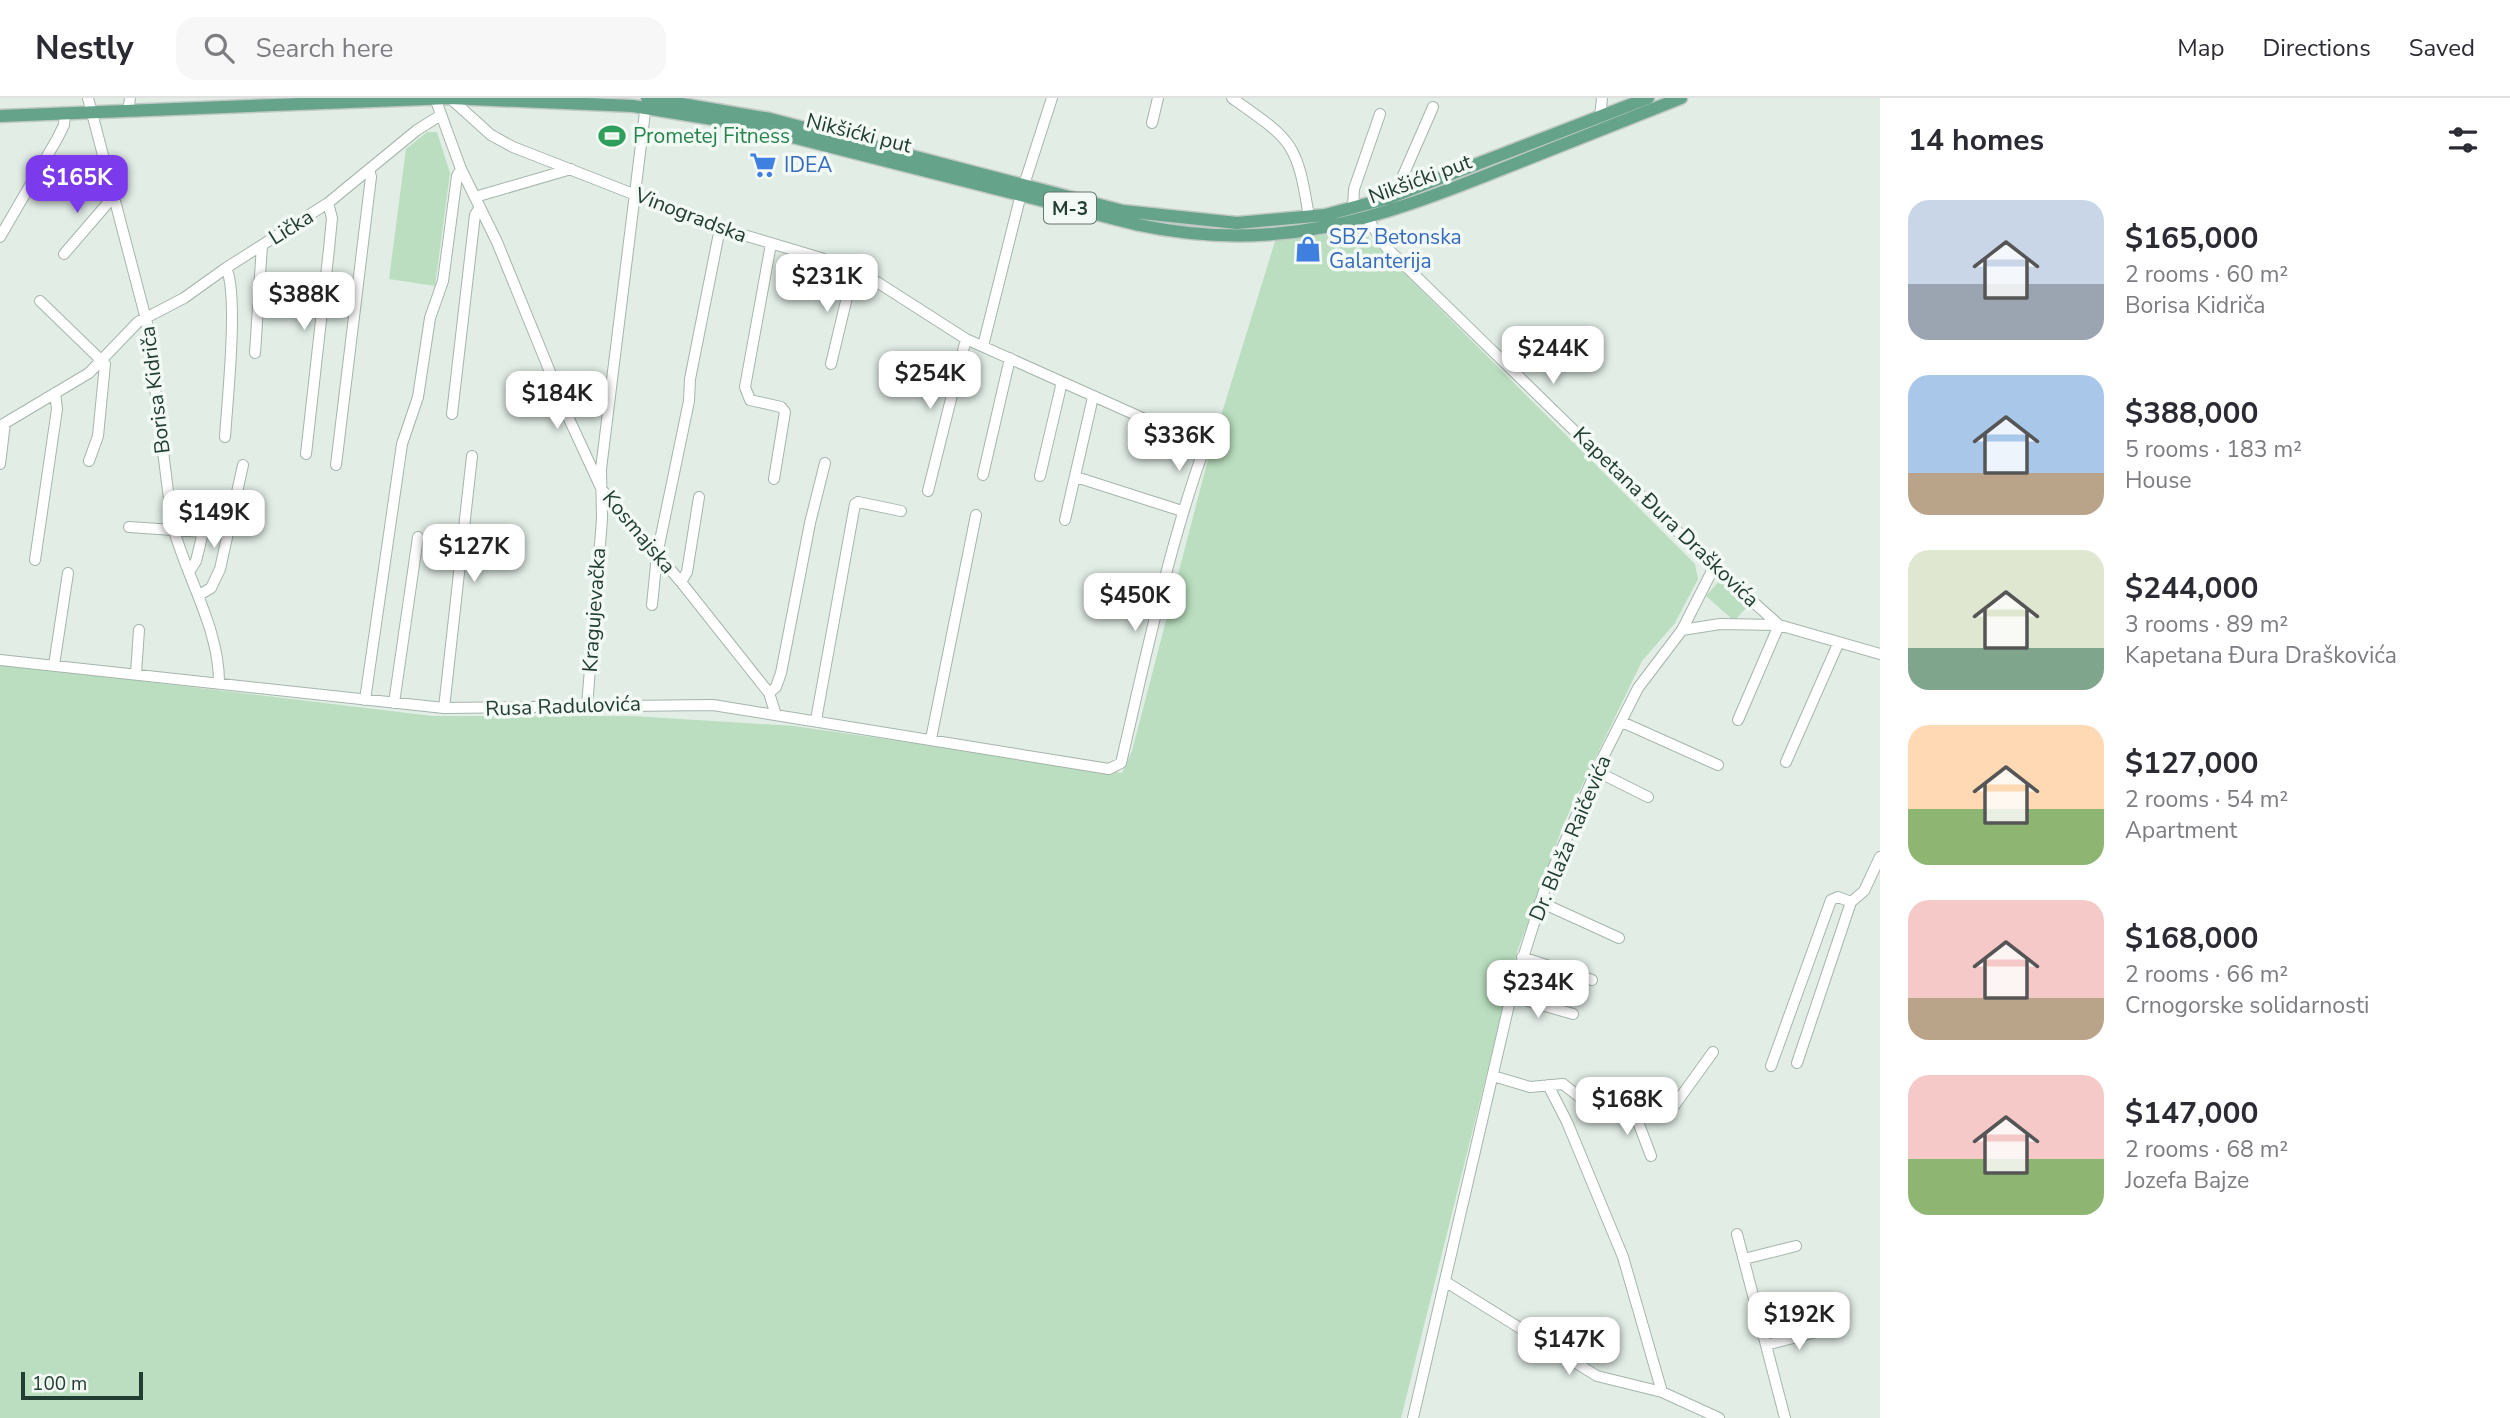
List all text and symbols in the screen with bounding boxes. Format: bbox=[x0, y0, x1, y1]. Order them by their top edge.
search box bbox=[176, 17, 666, 80]
text: Nestly bbox=[35, 26, 134, 71]
icon: search bbox=[200, 29, 238, 67]
text: Search here bbox=[256, 31, 393, 66]
text: Map bbox=[2177, 32, 2224, 64]
text: Directions bbox=[2262, 32, 2371, 64]
text: Saved bbox=[2409, 32, 2475, 64]
street label: Nikšićki put bbox=[803, 106, 915, 160]
text: 14 homes bbox=[1908, 120, 2044, 161]
sports icon: Prometej Fitness bbox=[597, 121, 627, 151]
icon: filters bbox=[2444, 121, 2482, 159]
place label: Prometej Fitness bbox=[633, 122, 790, 150]
street label: Nikšićki put bbox=[1365, 147, 1476, 211]
supermarket icon: IDEA bbox=[748, 150, 778, 180]
place label: IDEA bbox=[784, 151, 832, 179]
pin: $165K bbox=[28, 156, 126, 215]
text: $165K bbox=[42, 162, 112, 193]
street label: Vinogradska bbox=[630, 180, 751, 249]
road number: M-3 bbox=[1044, 192, 1096, 223]
street label: Lička bbox=[263, 203, 319, 251]
text: $165,000 bbox=[2125, 218, 2258, 259]
place label: SBZ Betonska Galanterija bbox=[1329, 223, 1462, 275]
icon: home bbox=[1964, 228, 2048, 312]
shop icon: SBZ Betonska Galanterija bbox=[1293, 234, 1323, 264]
pin: $231K bbox=[778, 254, 876, 314]
text: 2 rooms · 60 m² bbox=[2125, 259, 2288, 290]
text: $231K bbox=[792, 261, 862, 292]
pin: $388K bbox=[255, 272, 353, 332]
text: $388K bbox=[269, 279, 339, 310]
text: Borisa Kidriča bbox=[2125, 290, 2266, 321]
street label: Borisa Kidriča bbox=[133, 325, 177, 455]
pin: $244K bbox=[1504, 327, 1602, 386]
text: $244K bbox=[1518, 333, 1588, 364]
pin: $254K bbox=[881, 352, 979, 411]
text: $254K bbox=[895, 358, 965, 389]
pin: $184K bbox=[508, 372, 606, 431]
text: $184K bbox=[522, 378, 592, 409]
text: $388,000 bbox=[2125, 393, 2258, 434]
icon: home bbox=[1964, 403, 2048, 487]
pin: $336K bbox=[1130, 414, 1228, 473]
text: $336K bbox=[1144, 420, 1214, 451]
street label: Kapetana Đura Draškovića bbox=[1567, 421, 1765, 613]
text: 5 rooms · 183 m² bbox=[2125, 434, 2302, 465]
text: House bbox=[2125, 465, 2192, 496]
street label: Kosmajska bbox=[596, 485, 682, 579]
pin: $149K bbox=[165, 490, 263, 550]
text: $149K bbox=[179, 497, 249, 528]
pin: $127K bbox=[425, 524, 523, 584]
text: $127K bbox=[439, 531, 509, 562]
street label: Kragujevačka bbox=[576, 547, 612, 673]
text: $244,000 bbox=[2125, 568, 2258, 609]
pin: $450K bbox=[1086, 574, 1184, 633]
icon: home bbox=[1964, 578, 2048, 662]
text: $450K bbox=[1100, 580, 1170, 611]
text: 3 rooms · 89 m² bbox=[2125, 609, 2288, 640]
text: Kapetana Đura Draškovića bbox=[2125, 640, 2397, 671]
street label: Rusa Radulovića bbox=[485, 689, 641, 723]
text: $127,000 bbox=[2125, 743, 2258, 784]
street label: Dr. Blaža Raičevića bbox=[1522, 751, 1618, 925]
icon: home bbox=[1964, 753, 2048, 837]
text: 2 rooms · 54 m² bbox=[2125, 784, 2288, 815]
text: Apartment bbox=[2125, 815, 2237, 846]
text: $168,000 bbox=[2125, 918, 2258, 959]
icon: home bbox=[1964, 928, 2048, 1012]
text: 2 rooms · 66 m² bbox=[2125, 959, 2288, 990]
pin: $234K bbox=[1489, 960, 1587, 1020]
text: $234K bbox=[1503, 967, 1573, 998]
text: Crnogorske solidarnosti bbox=[2125, 990, 2369, 1021]
pin: $168K bbox=[1578, 1077, 1676, 1137]
text: $168K bbox=[1592, 1084, 1662, 1115]
text: $147,000 bbox=[2125, 1093, 2258, 1134]
icon: home bbox=[1964, 1103, 2048, 1187]
text: 2 rooms · 68 m² bbox=[2125, 1134, 2288, 1165]
text: Jozefa Bajze bbox=[2125, 1165, 2249, 1196]
pin: $192K bbox=[1750, 1292, 1848, 1352]
text: $192K bbox=[1764, 1299, 1834, 1330]
pin: $147K bbox=[1520, 1318, 1618, 1377]
text: $147K bbox=[1534, 1324, 1604, 1355]
scale bar bbox=[21, 1369, 144, 1401]
text: 100 m bbox=[32, 1371, 87, 1397]

